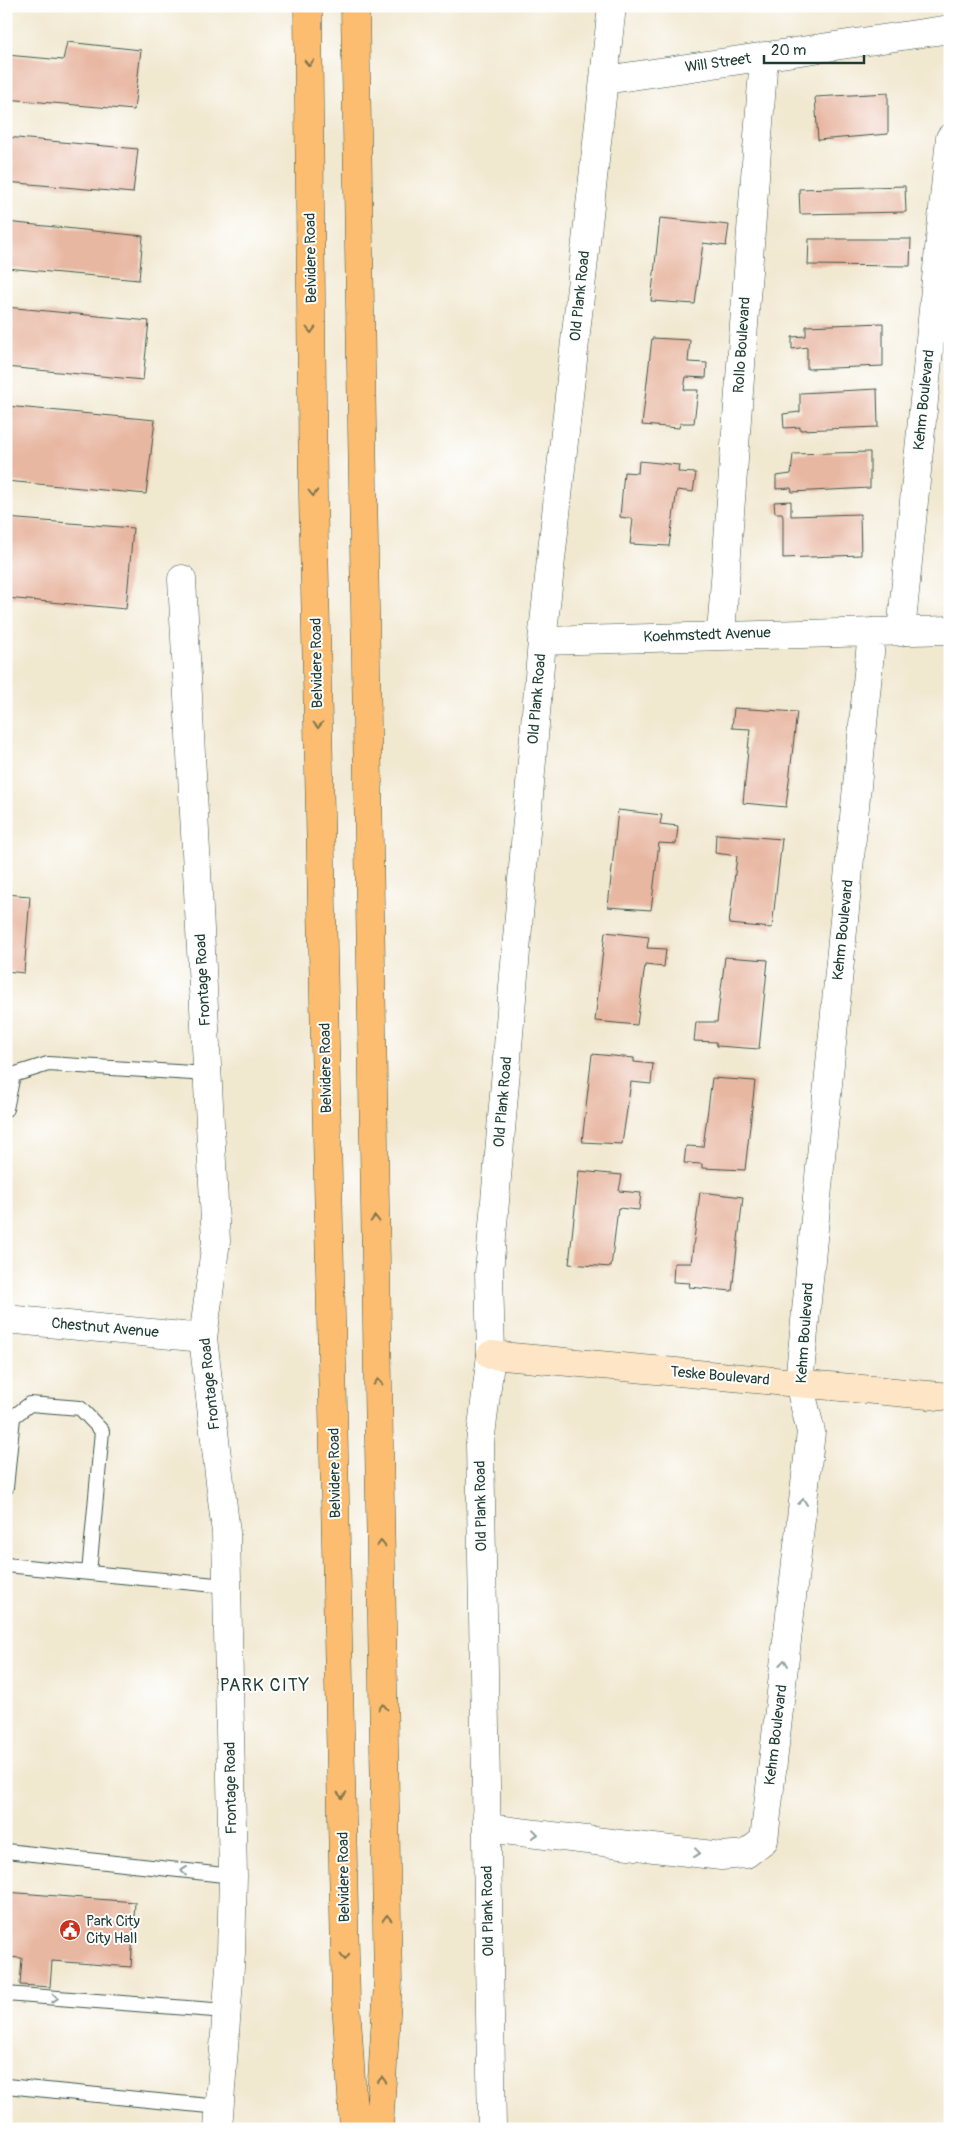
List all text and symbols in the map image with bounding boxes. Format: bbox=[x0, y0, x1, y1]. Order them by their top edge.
scale bar bbox=[764, 32, 864, 64]
text: 20 m bbox=[771, 41, 806, 60]
street label: Will Street bbox=[684, 49, 753, 77]
one-way arrow bbox=[303, 59, 314, 67]
street label: Belvidere Road bbox=[301, 213, 321, 303]
street label: Old Plank Road bbox=[566, 250, 594, 342]
street label: Rollo Boulevard bbox=[729, 296, 755, 394]
one-way arrow bbox=[306, 327, 317, 335]
street label: Kehm Boulevard bbox=[909, 349, 939, 451]
one-way arrow bbox=[308, 490, 318, 497]
street label: Belvidere Road bbox=[307, 618, 327, 708]
street label: Koehmstedt Avenue bbox=[643, 623, 772, 647]
street label: Old Plank Road bbox=[524, 653, 550, 745]
one-way arrow bbox=[313, 722, 324, 730]
street label: Kehm Boulevard bbox=[828, 879, 858, 981]
street label: Frontage Road bbox=[191, 933, 215, 1027]
street label: Belvidere Road bbox=[316, 1023, 336, 1113]
street label: Old Plank Road bbox=[490, 1056, 516, 1148]
one-way arrow bbox=[370, 1215, 380, 1223]
street label: Kehm Boulevard bbox=[792, 1282, 818, 1384]
street label: Chestnut Avenue bbox=[50, 1314, 160, 1342]
street label: Frontage Road bbox=[196, 1337, 224, 1431]
street label: Teske Boulevard bbox=[670, 1362, 770, 1390]
one-way arrow bbox=[373, 1378, 383, 1386]
street label: Belvidere Road bbox=[325, 1428, 345, 1518]
street label: Old Plank Road bbox=[471, 1460, 491, 1552]
one-way arrow bbox=[797, 1498, 808, 1506]
one-way arrow bbox=[375, 1540, 386, 1548]
one-way arrow bbox=[778, 1659, 789, 1667]
district label: PARK CITY bbox=[220, 1674, 310, 1697]
street label: Kehm Boulevard bbox=[760, 1684, 792, 1786]
one-way arrow bbox=[378, 1702, 388, 1710]
street label: Frontage Road bbox=[221, 1742, 241, 1834]
one-way arrow bbox=[337, 1791, 347, 1799]
one-way arrow bbox=[532, 1828, 540, 1839]
street label: Belvidere Road bbox=[334, 1832, 354, 1922]
one-way arrow bbox=[693, 1847, 701, 1858]
street label: Old Plank Road bbox=[478, 1865, 498, 1957]
one-way arrow bbox=[180, 1866, 188, 1877]
place label: Park City City Hall bbox=[86, 1912, 140, 1948]
one-way arrow bbox=[381, 1914, 392, 1922]
public building icon: Park City City Hall bbox=[58, 1918, 82, 1942]
one-way arrow bbox=[340, 1953, 351, 1961]
one-way arrow bbox=[51, 1992, 59, 2003]
one-way arrow bbox=[376, 2076, 387, 2084]

